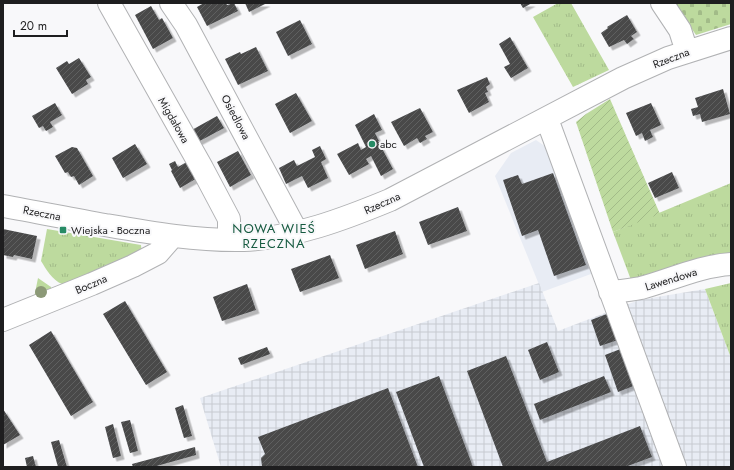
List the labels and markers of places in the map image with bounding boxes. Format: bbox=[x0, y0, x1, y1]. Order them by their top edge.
place label: abc bbox=[380, 136, 397, 152]
marker: abc bbox=[367, 139, 377, 149]
place label: Wiejska - Boczna bbox=[71, 222, 150, 238]
marker: Wiejska - Boczna bbox=[58, 225, 68, 235]

